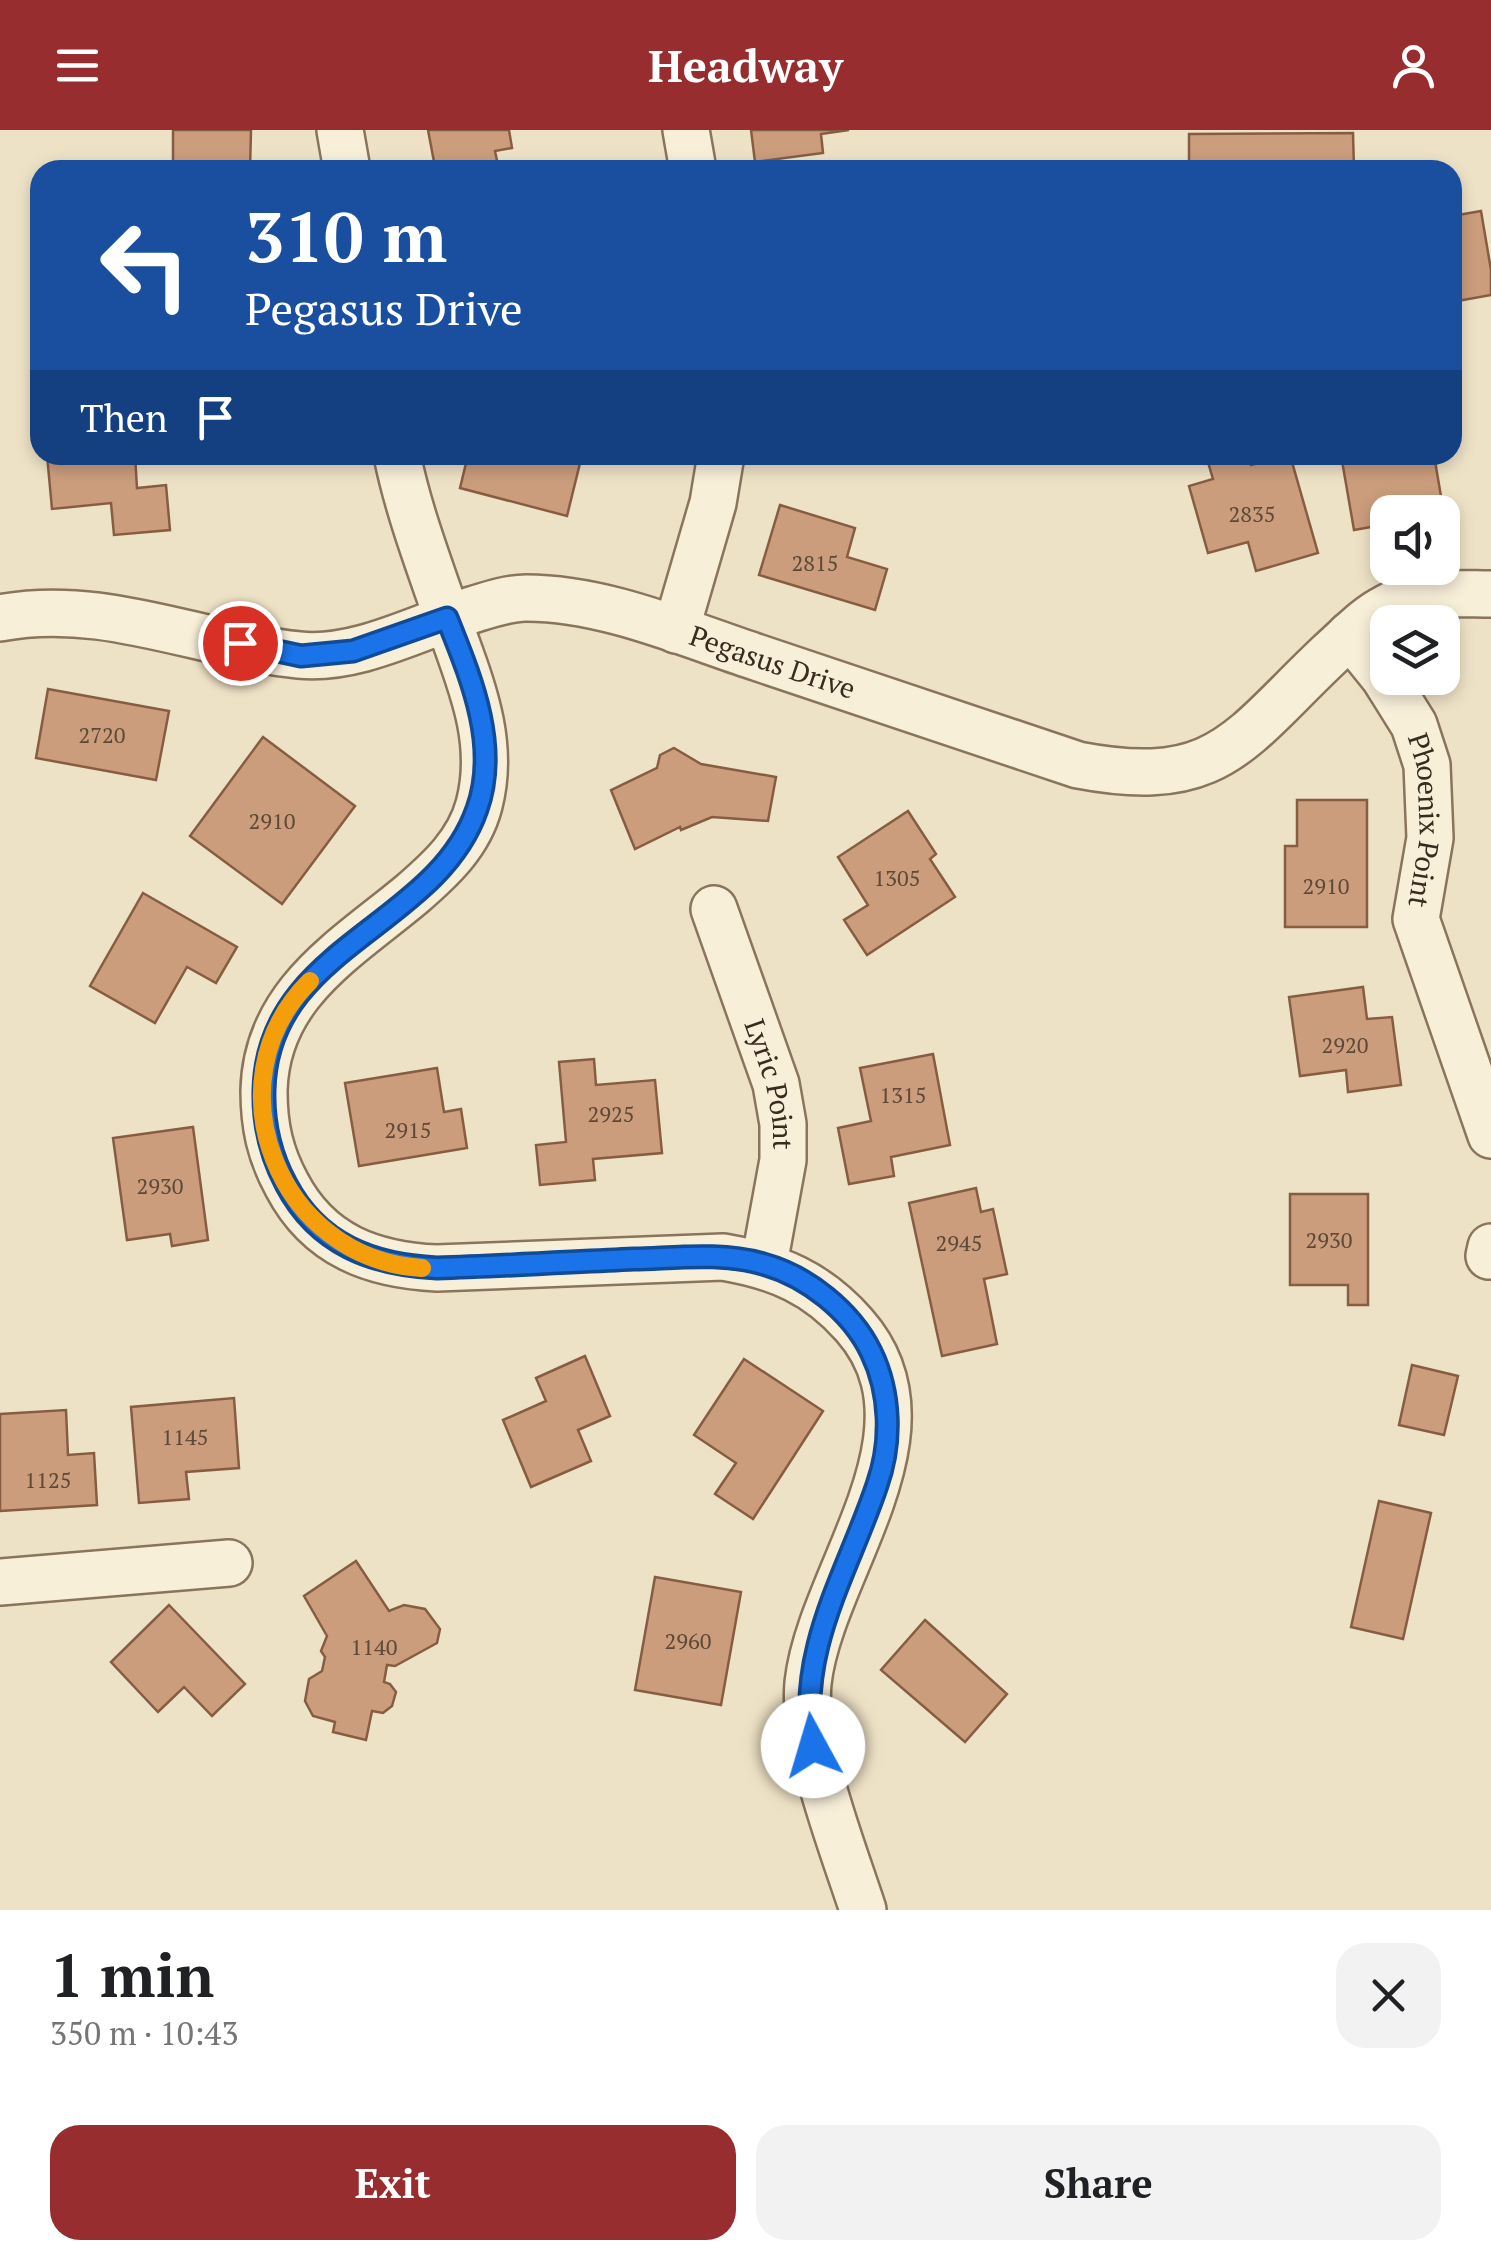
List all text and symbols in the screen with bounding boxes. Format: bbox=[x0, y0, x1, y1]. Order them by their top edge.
text: Headway bbox=[648, 35, 843, 95]
icon: menu bbox=[50, 38, 105, 93]
icon: person bbox=[1386, 38, 1441, 93]
text: 310 m bbox=[245, 189, 447, 282]
icon: left bbox=[80, 200, 210, 330]
text: Pegasus Drive bbox=[245, 278, 523, 338]
icon: arrive bbox=[188, 390, 243, 445]
text: Then bbox=[80, 393, 168, 443]
map controls bbox=[1370, 495, 1460, 695]
button: sound bbox=[1370, 495, 1460, 585]
house number: 2835 bbox=[1229, 499, 1275, 528]
house number: 2815 bbox=[792, 548, 838, 577]
pin bbox=[198, 601, 283, 686]
button: layers bbox=[1370, 605, 1460, 695]
icon: arrive bbox=[213, 616, 268, 671]
street label: Pegasus Drive bbox=[685, 616, 860, 707]
house number: 2720 bbox=[79, 720, 125, 749]
street label: Phoenix Point bbox=[1400, 728, 1449, 911]
house number: 2910 bbox=[249, 806, 295, 835]
house number: 1305 bbox=[874, 863, 920, 892]
house number: 2910 bbox=[1303, 871, 1349, 900]
street label: Lyric Point bbox=[736, 1014, 802, 1150]
house number: 2920 bbox=[1322, 1030, 1368, 1059]
house number: 1315 bbox=[880, 1080, 926, 1109]
house number: 2925 bbox=[588, 1099, 634, 1128]
house number: 2915 bbox=[385, 1115, 431, 1144]
house number: 2930 bbox=[137, 1171, 183, 1200]
house number: 2930 bbox=[1306, 1225, 1352, 1254]
house number: 2945 bbox=[936, 1228, 982, 1257]
house number: 1145 bbox=[162, 1422, 208, 1451]
house number: 1125 bbox=[25, 1465, 71, 1494]
house number: 2960 bbox=[665, 1626, 711, 1655]
house number: 1140 bbox=[351, 1632, 397, 1661]
position arrow bbox=[761, 1694, 865, 1798]
text: 1 min bbox=[50, 1935, 214, 2014]
button: close bbox=[1336, 1943, 1441, 2048]
text: 350 m · 10:43 bbox=[50, 2012, 238, 2054]
button: Exit bbox=[50, 2125, 736, 2240]
button: Share bbox=[756, 2125, 1441, 2240]

